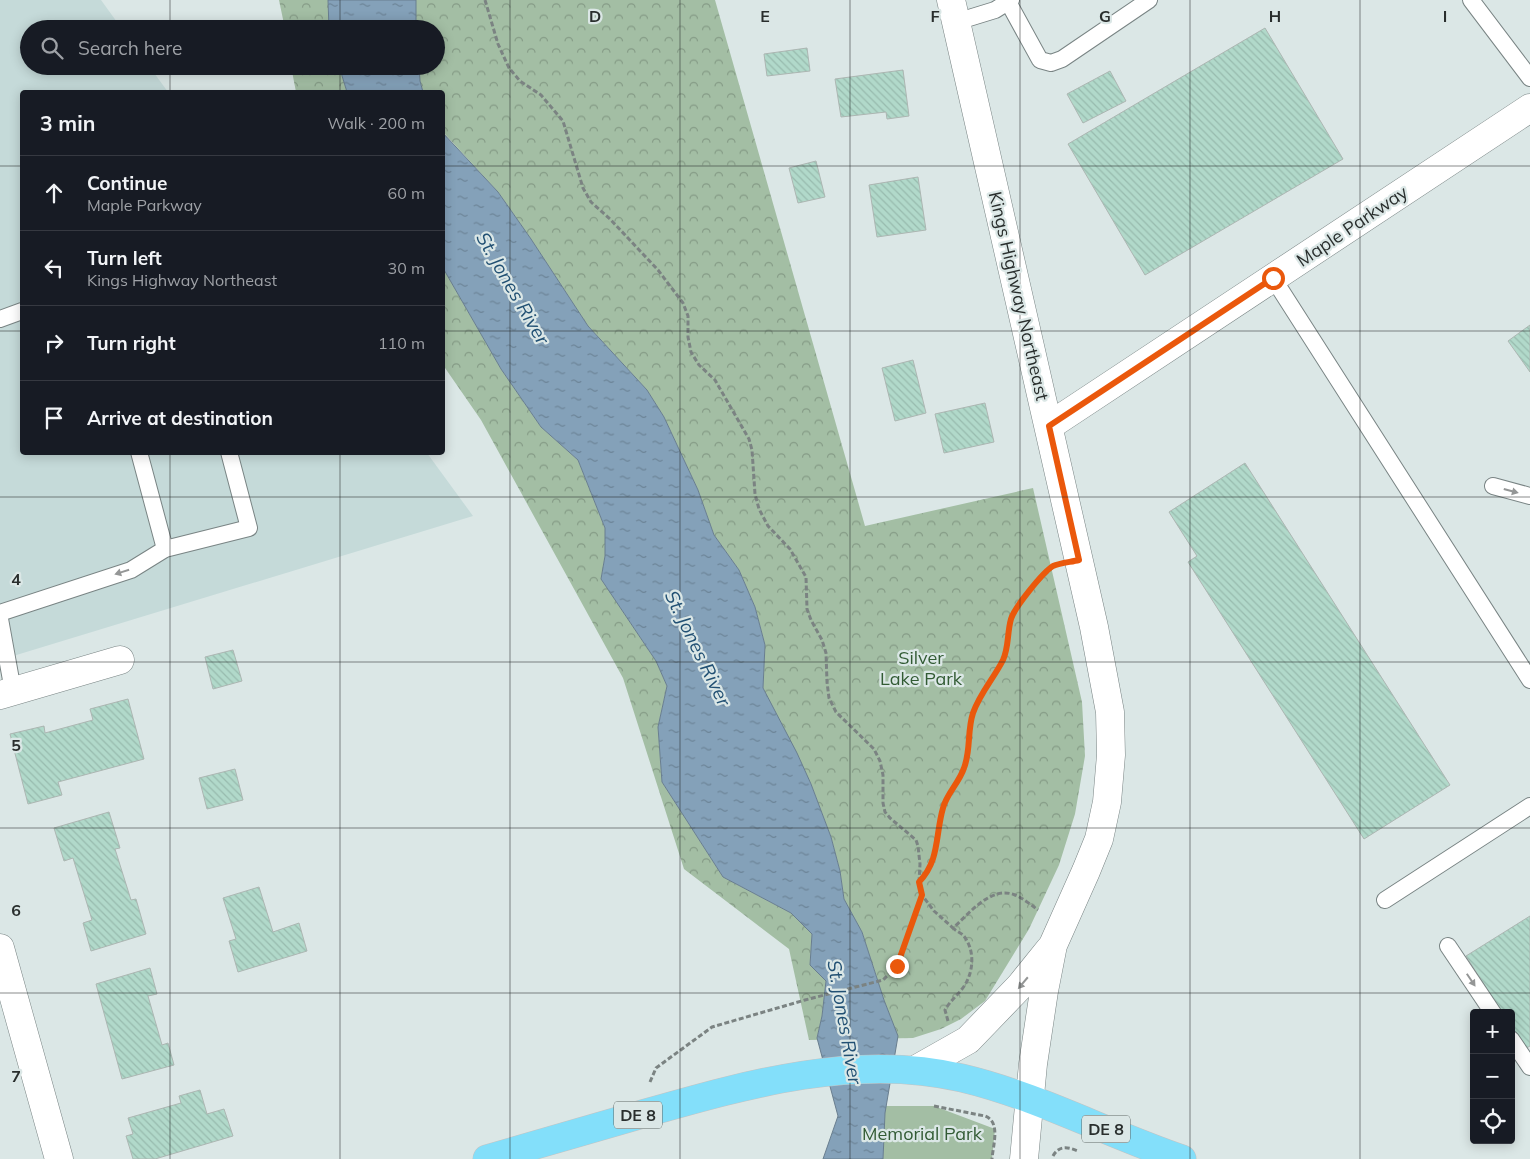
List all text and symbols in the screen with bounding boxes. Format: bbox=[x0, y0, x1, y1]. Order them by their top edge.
text: D bbox=[589, 6, 601, 26]
text: E bbox=[760, 6, 770, 26]
text: F bbox=[930, 6, 940, 26]
text: G bbox=[1099, 6, 1111, 26]
text: H bbox=[1269, 6, 1281, 26]
text: I bbox=[1443, 6, 1447, 26]
search box bbox=[20, 20, 445, 75]
icon: search bbox=[38, 34, 66, 62]
text: Search here bbox=[78, 36, 182, 60]
text: 3 min bbox=[40, 110, 95, 136]
text: Walk · 200 m bbox=[327, 113, 425, 133]
text: Continue bbox=[87, 171, 167, 195]
icon: ahead bbox=[40, 179, 68, 207]
street label: Maple Parkway bbox=[1292, 180, 1412, 272]
text: 60 m bbox=[388, 183, 425, 203]
street label: Kings Highway Northeast bbox=[984, 189, 1054, 403]
text: Maple Parkway bbox=[87, 195, 202, 215]
water label: St. Jones River bbox=[471, 228, 555, 349]
text: Turn left bbox=[87, 246, 162, 270]
icon: left bbox=[40, 254, 68, 282]
text: 30 m bbox=[388, 258, 425, 278]
route start bbox=[1262, 267, 1285, 290]
text: Kings Highway Northeast bbox=[87, 270, 277, 290]
icon: right bbox=[40, 329, 68, 357]
text: Turn right bbox=[87, 331, 176, 355]
text: 110 m bbox=[378, 333, 425, 353]
icon: arrive bbox=[40, 404, 68, 432]
text: Arrive at destination bbox=[87, 406, 273, 430]
one-way arrow bbox=[1504, 487, 1519, 495]
text: 4 bbox=[11, 569, 21, 589]
one-way arrow bbox=[115, 569, 130, 577]
water label: St. Jones River bbox=[660, 586, 737, 711]
park label: Silver Lake Park bbox=[880, 646, 963, 690]
text: 5 bbox=[11, 735, 21, 755]
text: 6 bbox=[11, 900, 21, 920]
route end bbox=[886, 955, 909, 978]
water label: St. Jones River bbox=[822, 958, 868, 1087]
one-way arrow bbox=[1466, 973, 1476, 986]
one-way arrow bbox=[1017, 976, 1028, 989]
map controls bbox=[1470, 1009, 1515, 1144]
button: + bbox=[1470, 1009, 1515, 1054]
button: − bbox=[1470, 1054, 1515, 1099]
text: 7 bbox=[11, 1066, 21, 1086]
button: locate bbox=[1470, 1099, 1515, 1144]
road number: DE 8 bbox=[614, 1102, 662, 1128]
road number: DE 8 bbox=[1082, 1116, 1130, 1142]
park label: Memorial Park bbox=[862, 1122, 983, 1145]

